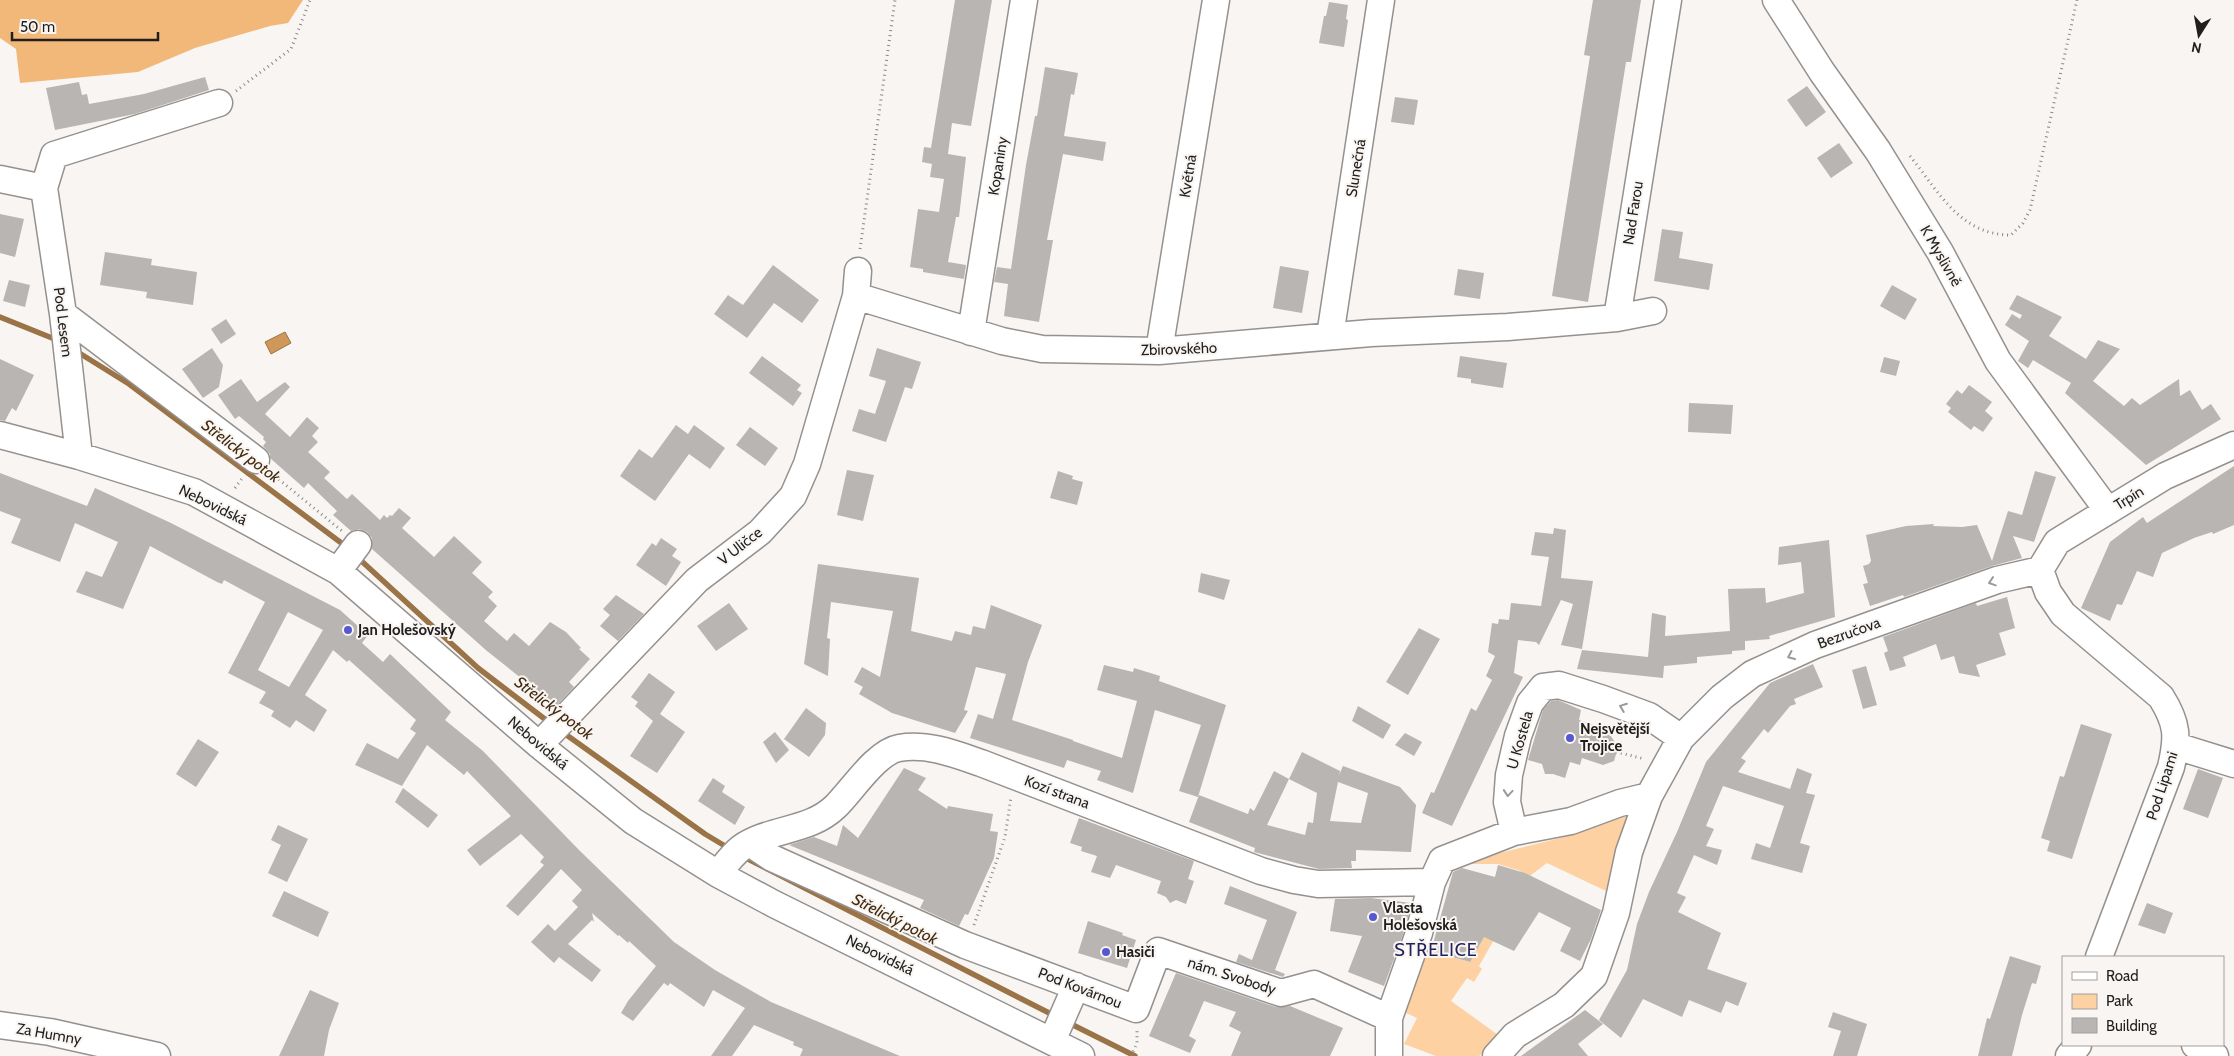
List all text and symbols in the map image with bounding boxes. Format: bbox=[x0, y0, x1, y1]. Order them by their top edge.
scale bar bbox=[12, 10, 159, 42]
north arrow bbox=[2174, 10, 2224, 60]
text: 50 m bbox=[20, 18, 55, 36]
text: N bbox=[2190, 38, 2203, 58]
street label: Kopaniny bbox=[984, 135, 1012, 197]
street label: Slunečná bbox=[1343, 137, 1370, 198]
street label: Květná bbox=[1176, 152, 1200, 199]
street label: Nad Farou bbox=[1619, 180, 1647, 246]
street label: K Myslivně bbox=[1916, 222, 1966, 290]
street label: Pod Lesem bbox=[50, 286, 76, 358]
street label: Zbirovského bbox=[1141, 339, 1217, 359]
water label: Střelický potok bbox=[198, 415, 285, 487]
street label: Nebovidská bbox=[176, 481, 251, 530]
street label: Trpín bbox=[2111, 482, 2147, 514]
street label: V Uličce bbox=[714, 523, 766, 569]
one-way arrow bbox=[1989, 576, 1997, 586]
street label: Bezručova bbox=[1815, 613, 1884, 653]
place label: Jan Holešovský bbox=[357, 621, 457, 639]
marker: Jan Holešovský bbox=[342, 624, 354, 636]
one-way arrow bbox=[1787, 650, 1796, 661]
water label: Střelický potok bbox=[511, 672, 598, 744]
one-way arrow bbox=[1619, 703, 1628, 713]
street label: U Kostela bbox=[1503, 708, 1537, 771]
street label: Nebovidská bbox=[504, 713, 573, 774]
place label: Nejsvětější Trojice bbox=[1580, 720, 1650, 755]
marker: Nejsvětější Trojice bbox=[1564, 732, 1576, 744]
street label: Pod Lipami bbox=[2142, 749, 2182, 823]
street label: Kozí strana bbox=[1022, 771, 1093, 813]
one-way arrow bbox=[1502, 789, 1513, 797]
water label: Střelický potok bbox=[849, 889, 942, 949]
place label: Vlasta Holešovská bbox=[1383, 899, 1458, 934]
marker: Vlasta Holešovská bbox=[1367, 911, 1379, 923]
street label: Nebovidská bbox=[843, 931, 918, 980]
district label: STŘELICE bbox=[1394, 938, 1478, 961]
place label: Hasiči bbox=[1116, 943, 1155, 961]
marker: Hasiči bbox=[1100, 946, 1112, 958]
street label: nám. Svobody bbox=[1186, 953, 1279, 999]
legend bbox=[2062, 956, 2224, 1046]
street label: Pod Kovárnou bbox=[1036, 964, 1124, 1012]
text: Road bbox=[2106, 967, 2139, 985]
text: Park bbox=[2106, 992, 2133, 1010]
text: Building bbox=[2106, 1017, 2157, 1035]
street label: Za Humny bbox=[15, 1019, 83, 1049]

